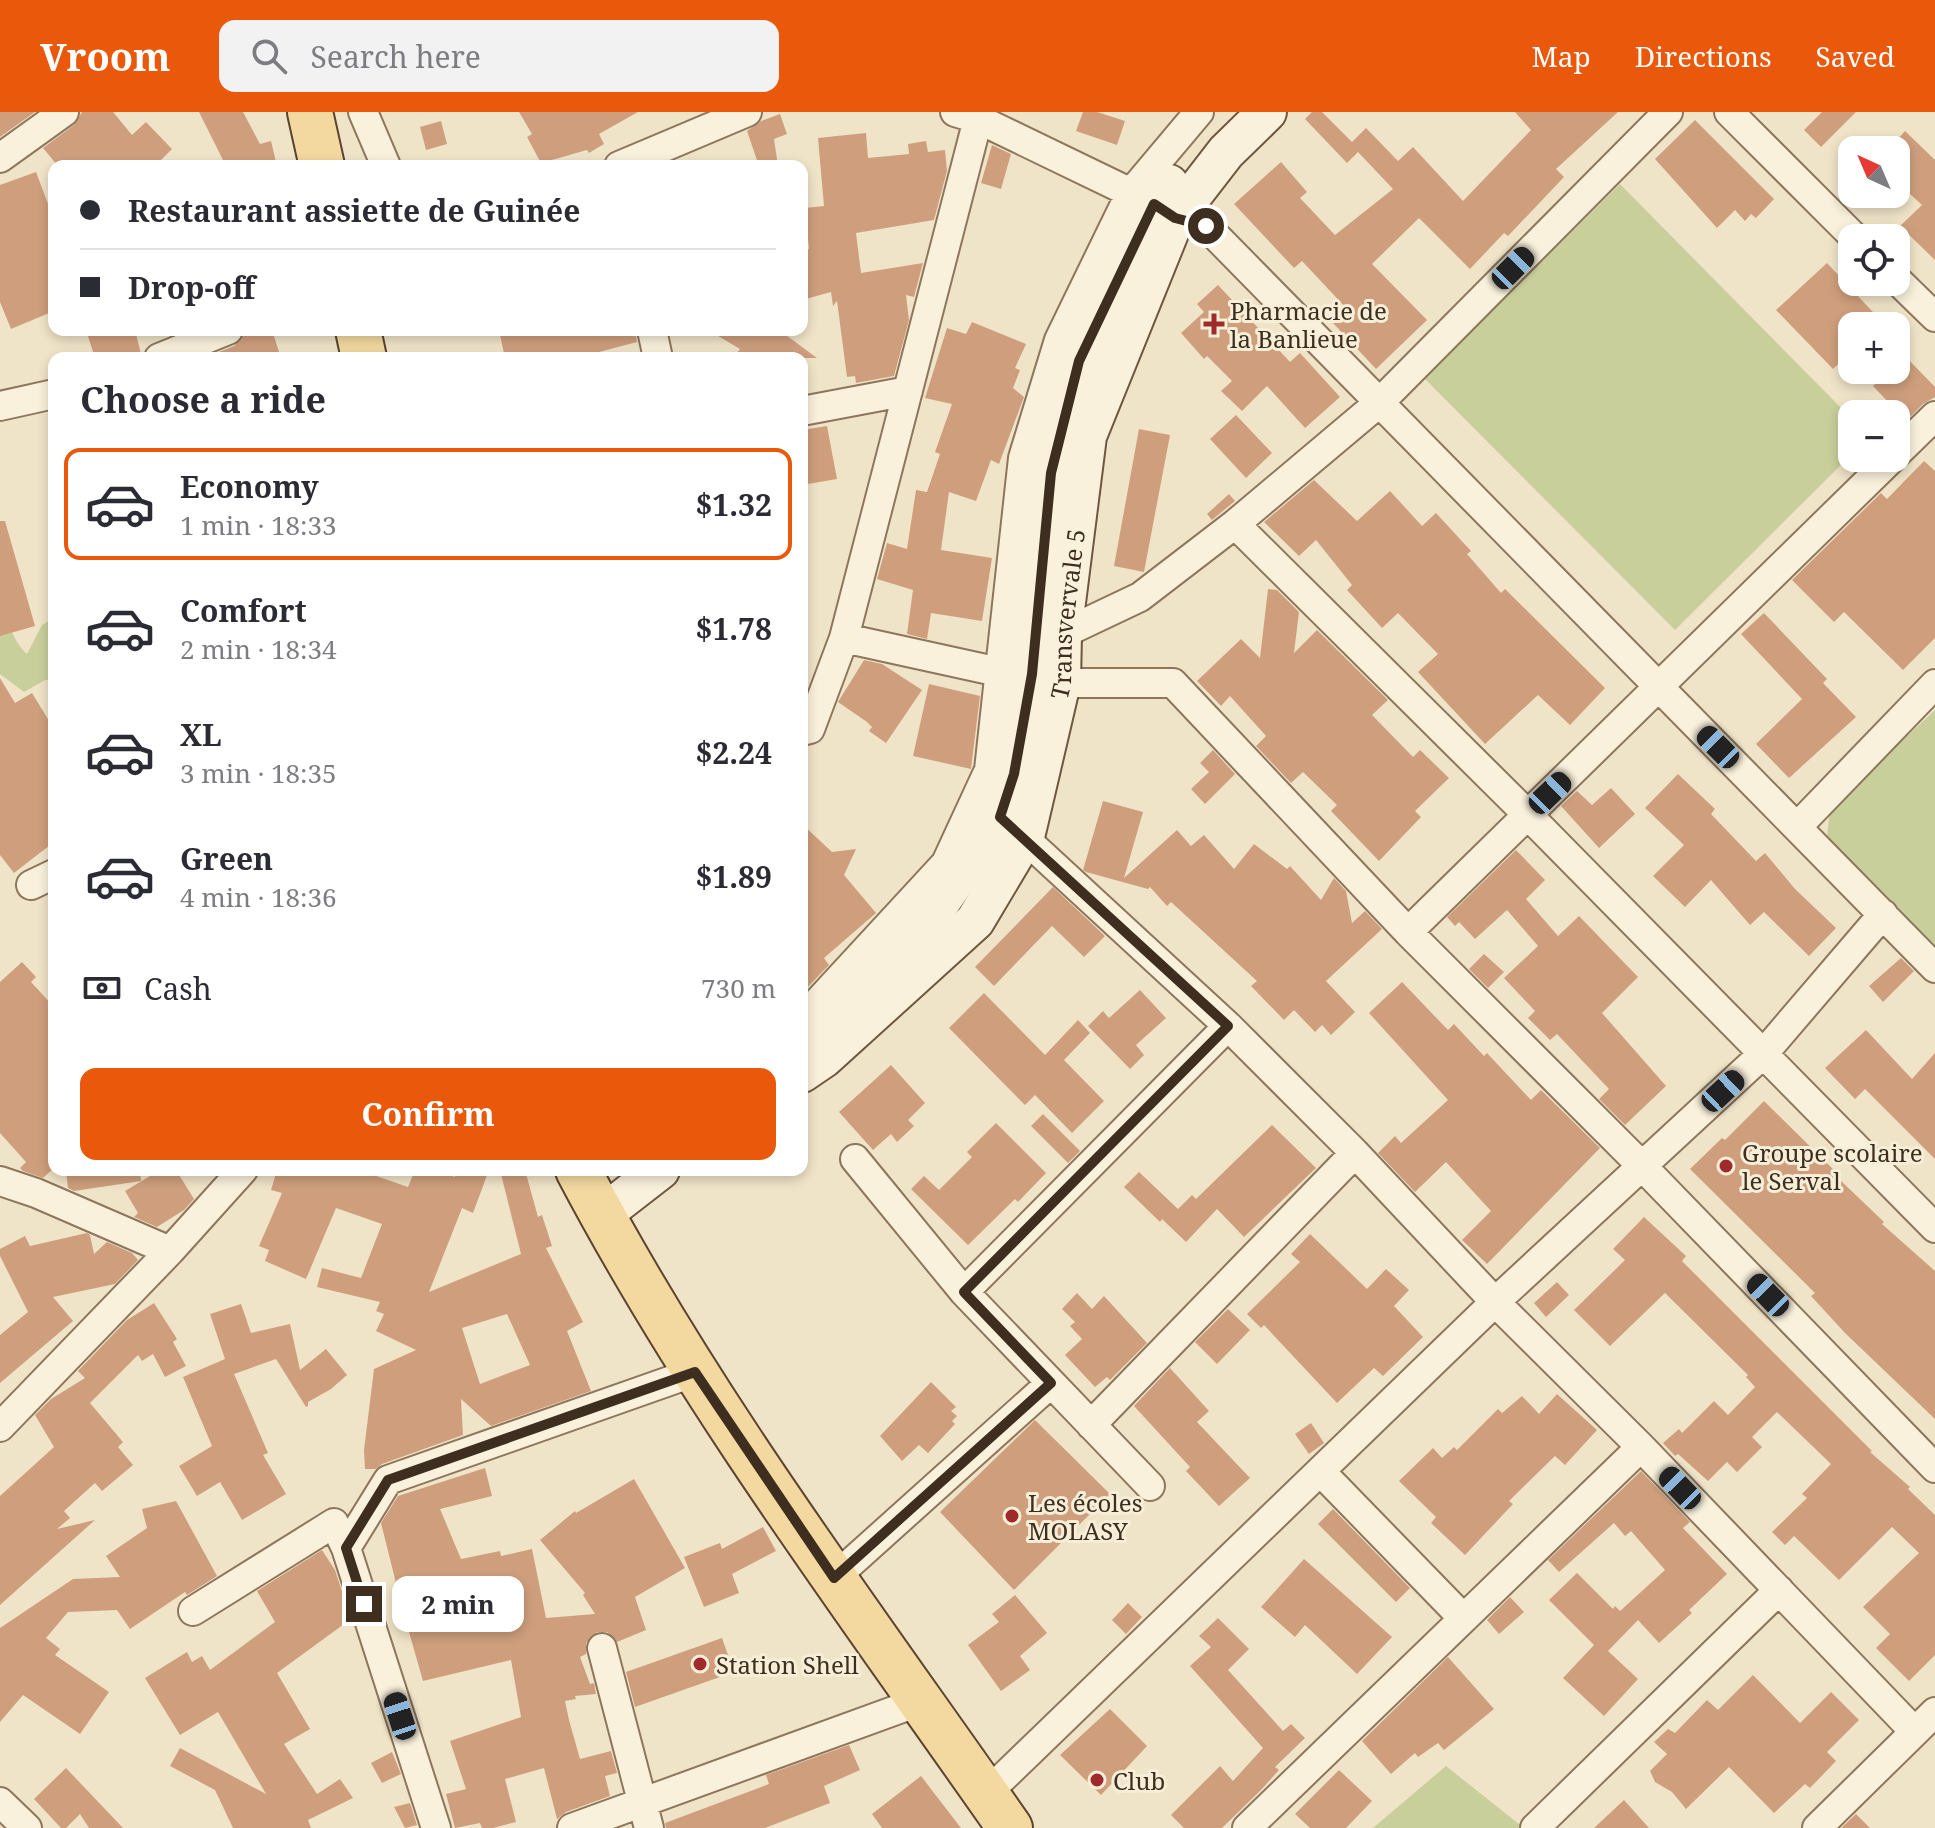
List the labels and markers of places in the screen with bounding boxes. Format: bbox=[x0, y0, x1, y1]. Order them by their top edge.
place label: Pharmacie de la Banlieue bbox=[1230, 294, 1387, 355]
marker: Pharmacie de la Banlieue bbox=[1205, 315, 1223, 333]
place label: Groupe scolaire le Serval bbox=[1742, 1136, 1923, 1197]
marker: Groupe scolaire le Serval bbox=[1717, 1157, 1735, 1175]
place label: Les écoles MOLASY bbox=[1028, 1486, 1142, 1547]
marker: Les écoles MOLASY bbox=[1003, 1507, 1021, 1525]
place label: Station Shell bbox=[716, 1648, 859, 1681]
marker: Station Shell bbox=[691, 1655, 709, 1673]
place label: Club bbox=[1113, 1764, 1165, 1797]
marker: Club bbox=[1088, 1771, 1106, 1789]

